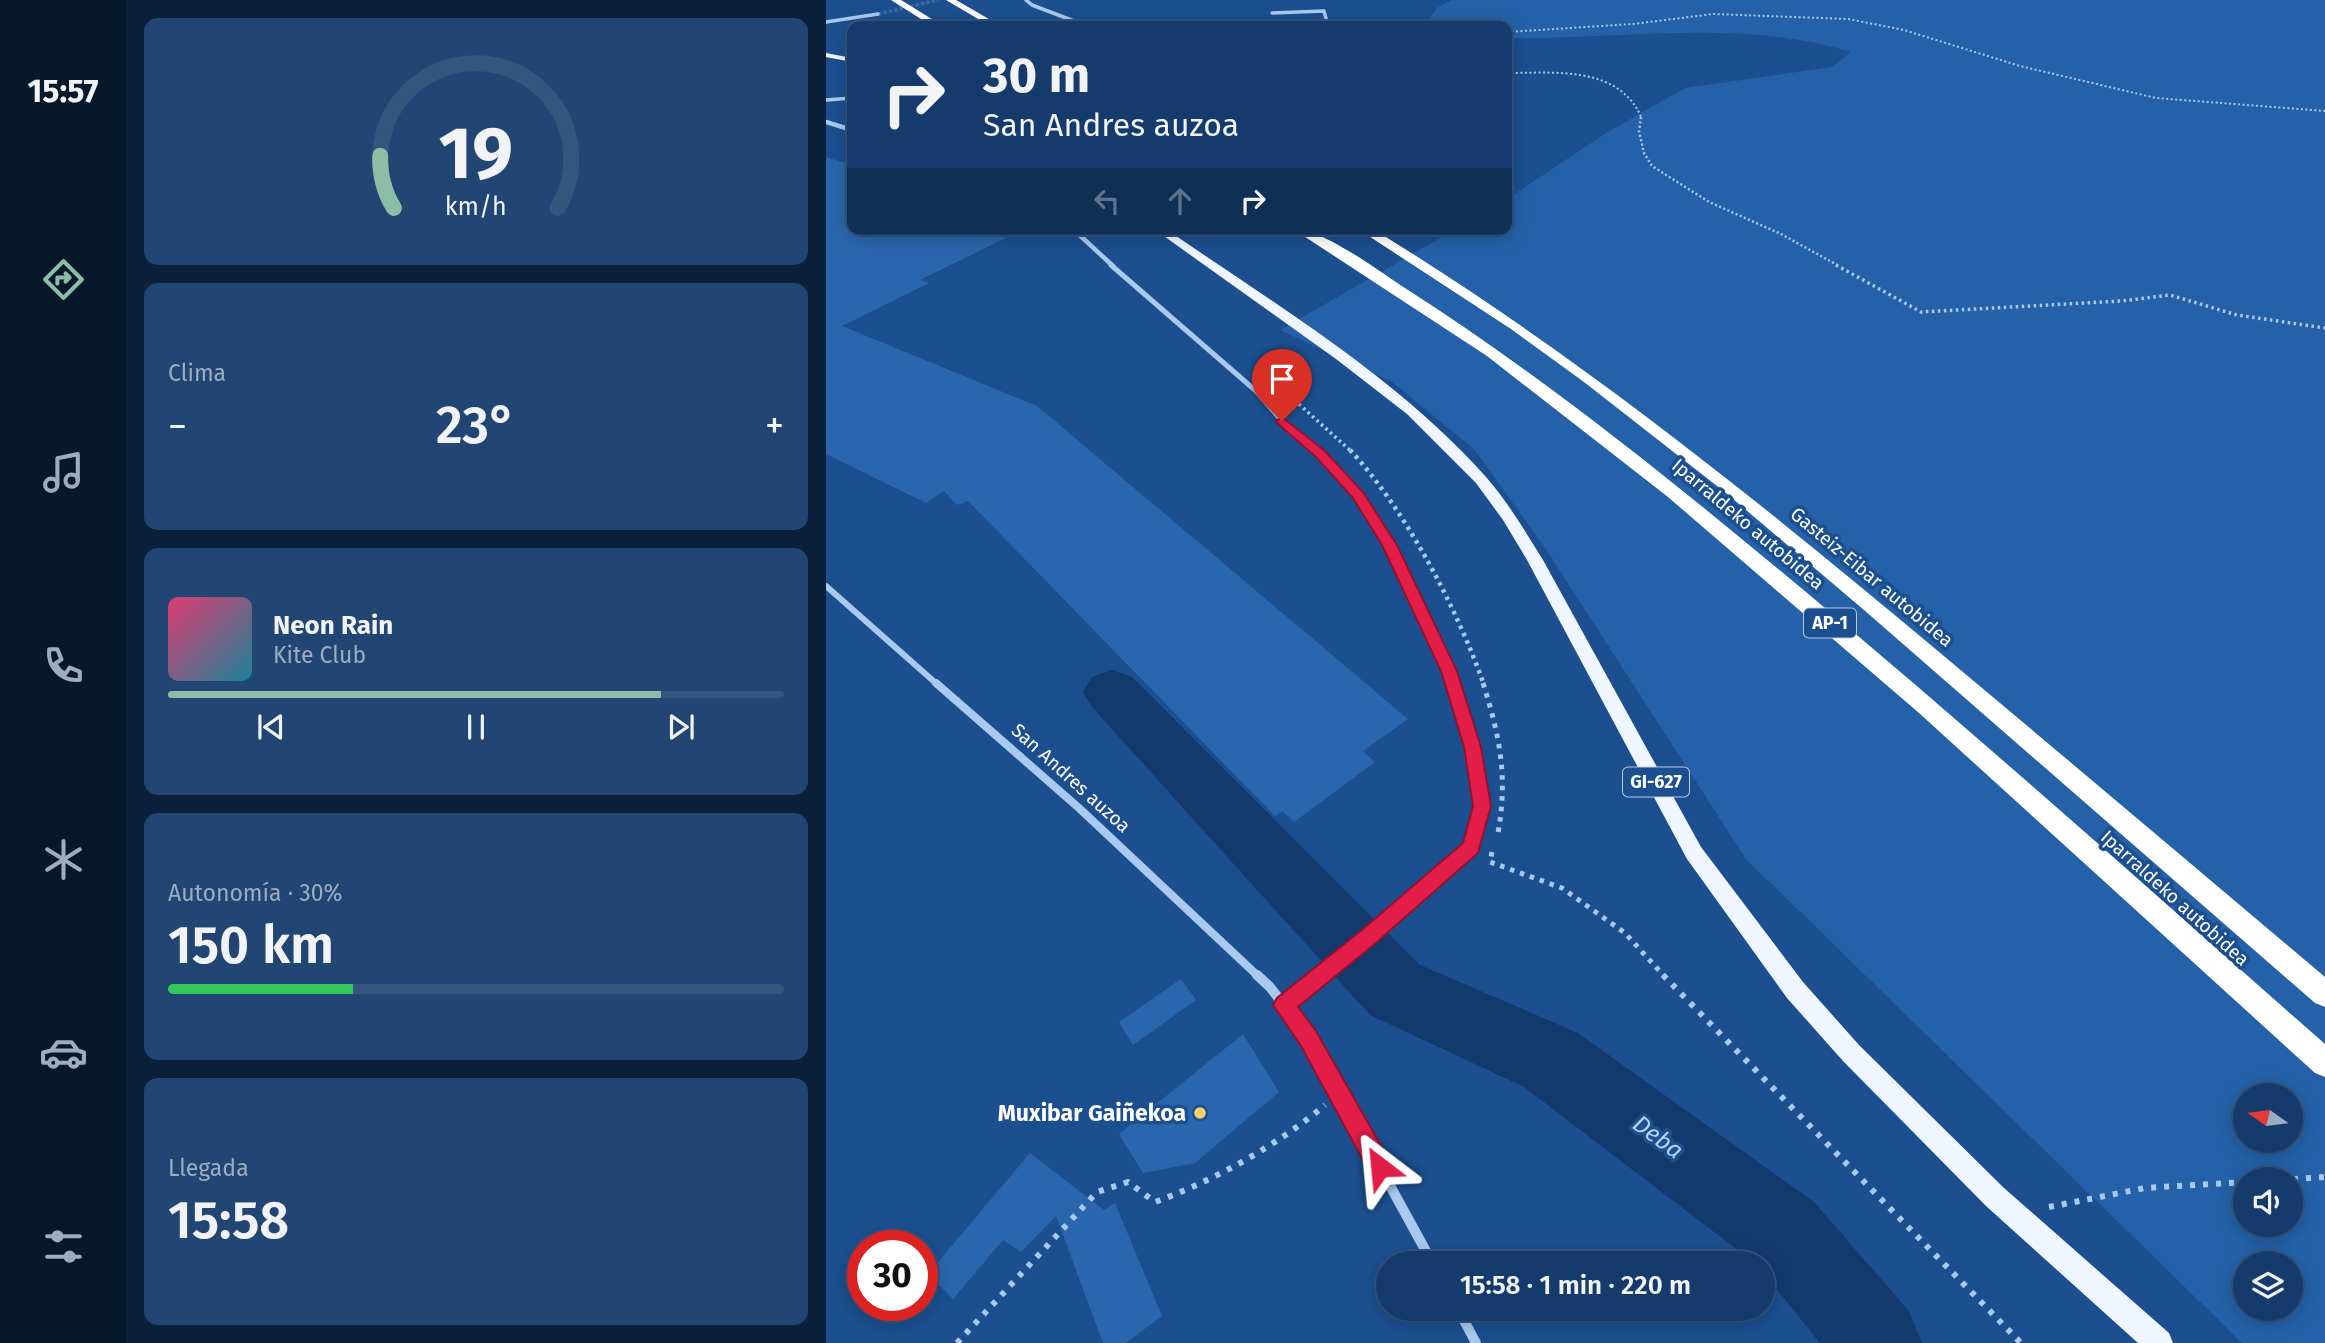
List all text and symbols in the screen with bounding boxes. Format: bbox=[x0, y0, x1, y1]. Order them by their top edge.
text: 30 m bbox=[983, 46, 1090, 105]
icon: right bbox=[868, 49, 959, 140]
text: 15:57 bbox=[27, 72, 99, 110]
text: San Andres auzoa bbox=[983, 106, 1239, 144]
text: 19 bbox=[439, 110, 513, 197]
icon: left bbox=[1088, 182, 1126, 220]
icon: ahead bbox=[1161, 182, 1199, 220]
icon: right bbox=[1234, 182, 1272, 220]
text: km/h bbox=[445, 191, 507, 221]
icon: directions bbox=[39, 255, 88, 304]
pin bbox=[1252, 349, 1312, 421]
text: Clima bbox=[168, 359, 226, 387]
icon: arrive bbox=[1263, 360, 1301, 398]
text: 23° bbox=[436, 394, 516, 457]
text: − bbox=[168, 403, 187, 449]
text: + bbox=[765, 403, 784, 449]
icon: music bbox=[39, 448, 88, 497]
street label: Iparraldeko autobidea bbox=[1667, 454, 1829, 594]
street label: Gasteiz-Eibar autobidea bbox=[1786, 502, 1958, 652]
road number: AP-1 bbox=[1804, 608, 1856, 638]
text: Neon Rain bbox=[273, 610, 393, 641]
icon: phone bbox=[39, 641, 88, 690]
text: Kite Club bbox=[273, 641, 366, 669]
icon: previous bbox=[252, 708, 290, 746]
icon: pause bbox=[457, 708, 495, 746]
icon: next bbox=[662, 708, 700, 746]
street label: San Andres auzoa bbox=[1007, 719, 1135, 837]
road number: GI-627 bbox=[1623, 768, 1689, 796]
street label: Iparraldeko autobidea bbox=[2096, 825, 2254, 971]
icon: climate bbox=[39, 835, 88, 884]
text: Autonomía · 30% bbox=[168, 879, 343, 907]
text: 150 km bbox=[168, 914, 334, 977]
icon: car bbox=[39, 1028, 88, 1077]
north arrow bbox=[2233, 1083, 2303, 1153]
map controls bbox=[2233, 1083, 2303, 1321]
place label: Muxibar Gaiñekoa bbox=[998, 1099, 1186, 1127]
marker: Muxibar Gaiñekoa bbox=[1192, 1105, 1208, 1121]
water label: Deba bbox=[1627, 1109, 1689, 1165]
position arrow bbox=[1343, 1130, 1417, 1204]
text: Llegada bbox=[168, 1154, 249, 1182]
button: sound bbox=[2233, 1167, 2303, 1237]
text: 15:58 bbox=[168, 1189, 289, 1252]
icon: filters bbox=[39, 1222, 88, 1271]
speed limit sign: 30 bbox=[847, 1230, 938, 1321]
button: layers bbox=[2233, 1251, 2303, 1321]
text: 15:58 · 1 min · 220 m bbox=[1460, 1270, 1691, 1301]

